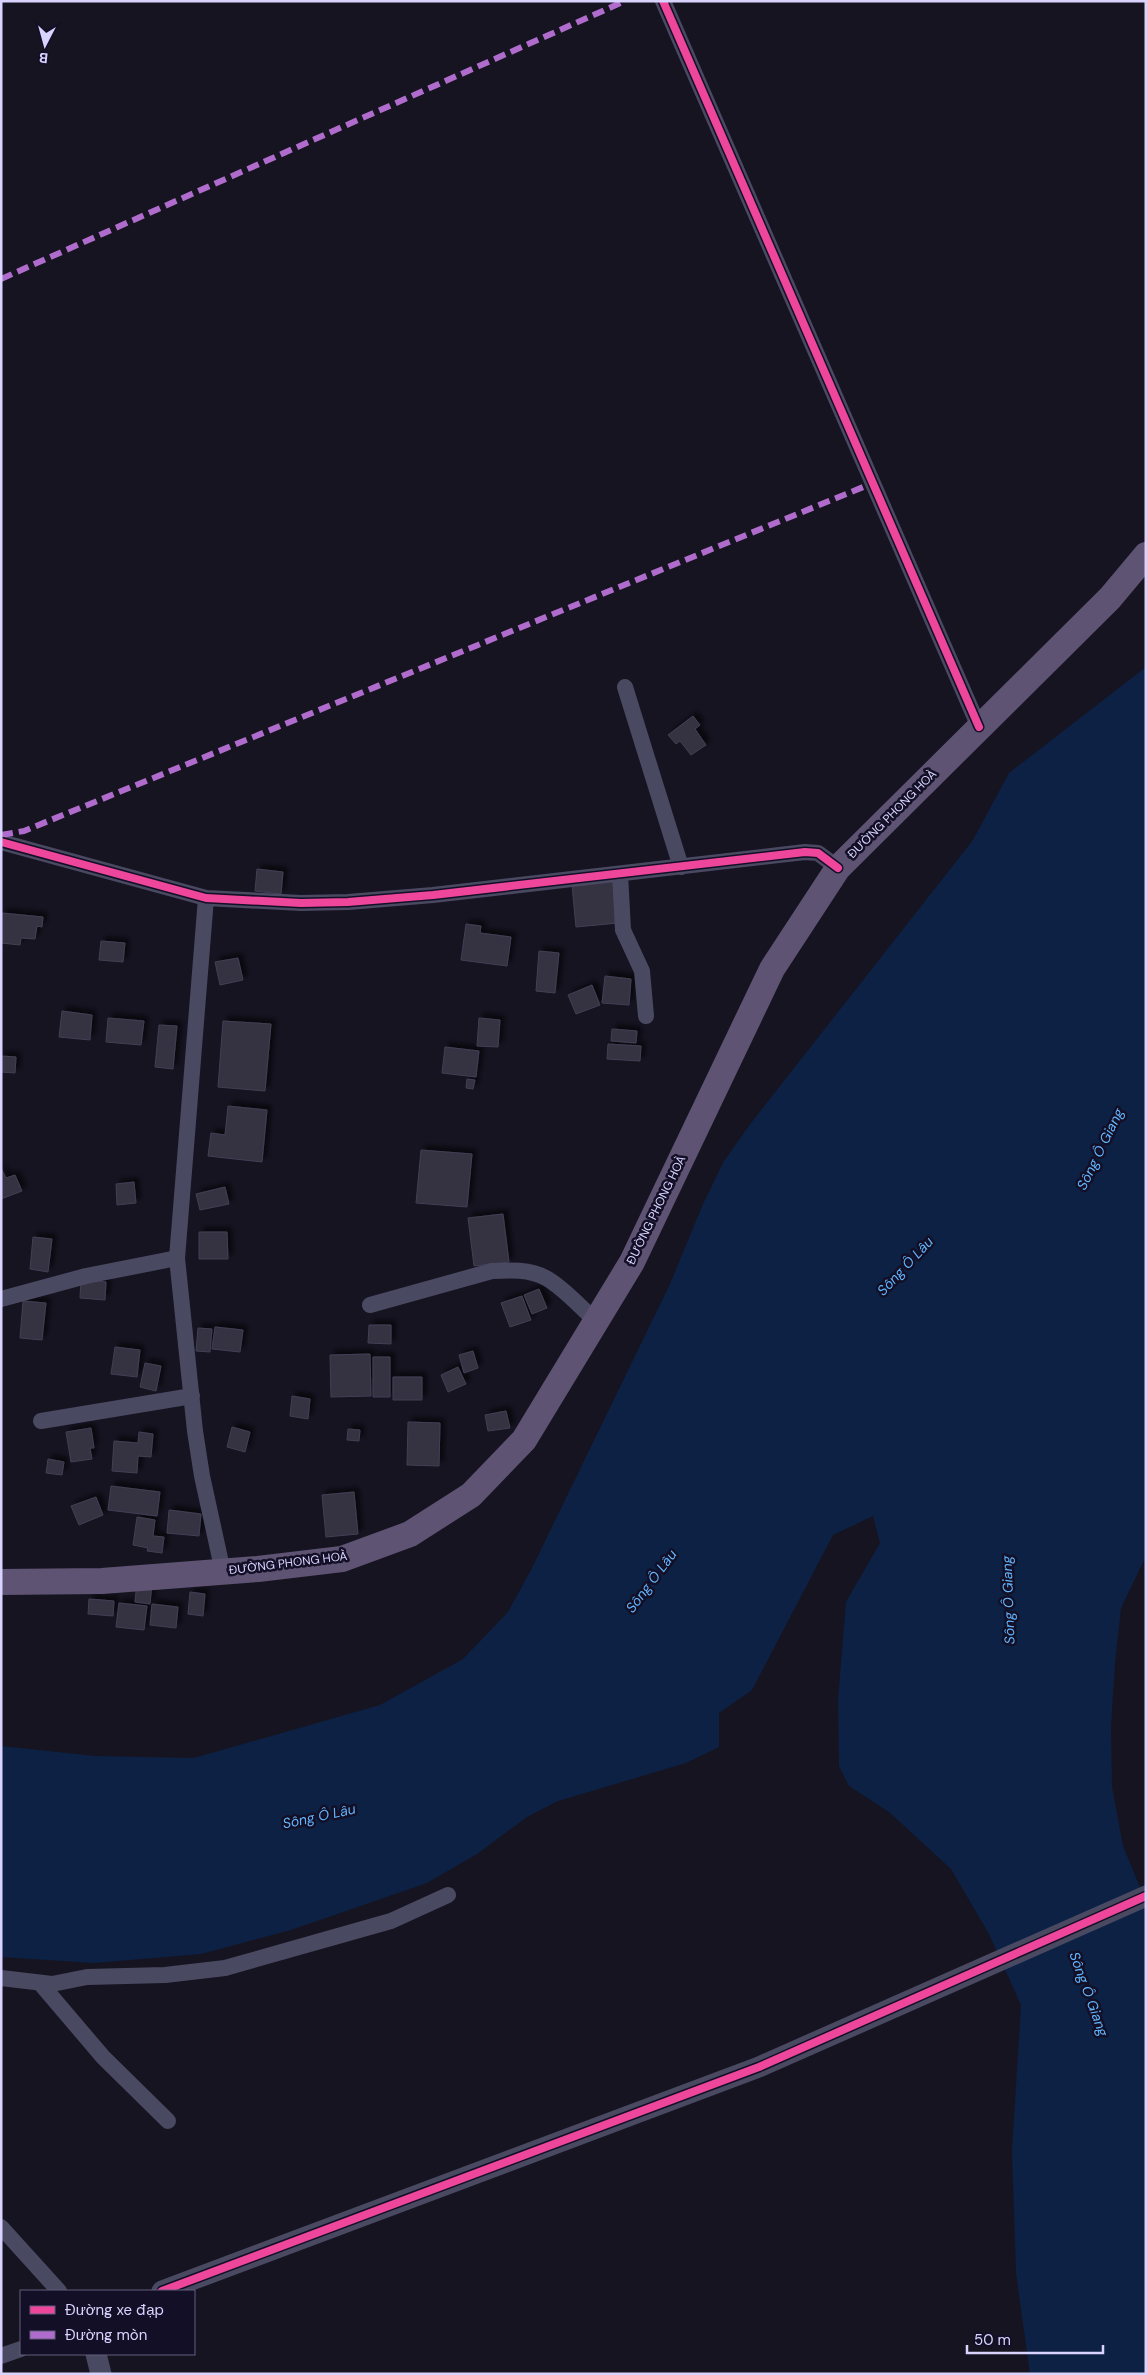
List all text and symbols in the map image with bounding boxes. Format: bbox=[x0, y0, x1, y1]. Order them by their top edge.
north arrow bbox=[20, 20, 70, 70]
text: B bbox=[38, 49, 49, 67]
street label: ĐƯỜNG PHONG HOÀ bbox=[844, 766, 940, 862]
water label: Sông Ô Giang bbox=[1072, 1105, 1128, 1193]
street label: ĐƯỜNG PHONG HOÀ bbox=[623, 1153, 689, 1267]
water label: Sông Ô Lâu bbox=[873, 1233, 937, 1299]
water label: Sông Ô Lâu bbox=[621, 1546, 681, 1616]
street label: ĐƯỜNG PHONG HOÀ bbox=[228, 1548, 348, 1578]
water label: Sông Ô Giang bbox=[997, 1555, 1019, 1645]
water label: Sông Ô Lâu bbox=[281, 1799, 357, 1833]
water label: Sông Ô Giang bbox=[1065, 1949, 1113, 2039]
legend bbox=[20, 2290, 195, 2355]
text: Đường xe đạp bbox=[65, 2300, 164, 2320]
scale bar bbox=[967, 2322, 1103, 2354]
text: Đường mòn bbox=[65, 2325, 147, 2345]
text: 50 m bbox=[974, 2330, 1011, 2350]

